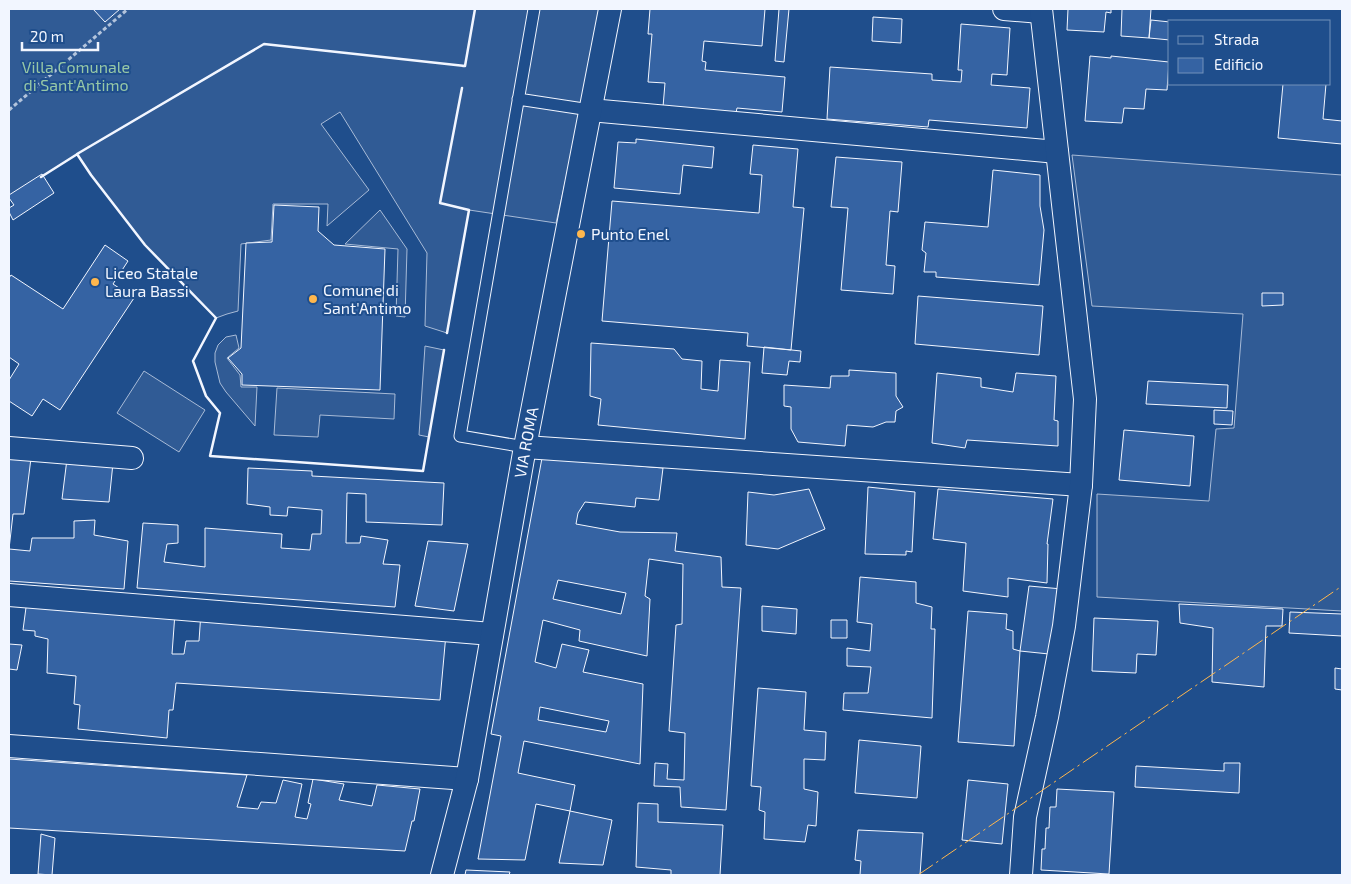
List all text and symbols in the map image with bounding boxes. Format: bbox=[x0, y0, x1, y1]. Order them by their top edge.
scale bar bbox=[22, 20, 99, 52]
legend bbox=[1168, 20, 1331, 85]
text: 20 m bbox=[30, 27, 64, 45]
text: Strada bbox=[1214, 30, 1259, 48]
text: Edificio bbox=[1214, 55, 1263, 73]
park label: Villa Comunale di Sant'Antimo bbox=[22, 57, 130, 94]
place label: Punto Enel bbox=[591, 224, 669, 243]
marker: Punto Enel bbox=[575, 228, 587, 240]
place label: Liceo Statale Laura Bassi bbox=[105, 263, 198, 300]
marker: Liceo Statale Laura Bassi bbox=[89, 276, 101, 288]
place label: Comune di Sant'Antimo bbox=[323, 280, 411, 317]
marker: Comune di Sant'Antimo bbox=[307, 293, 319, 305]
street label: VIA ROMA bbox=[510, 405, 542, 479]

